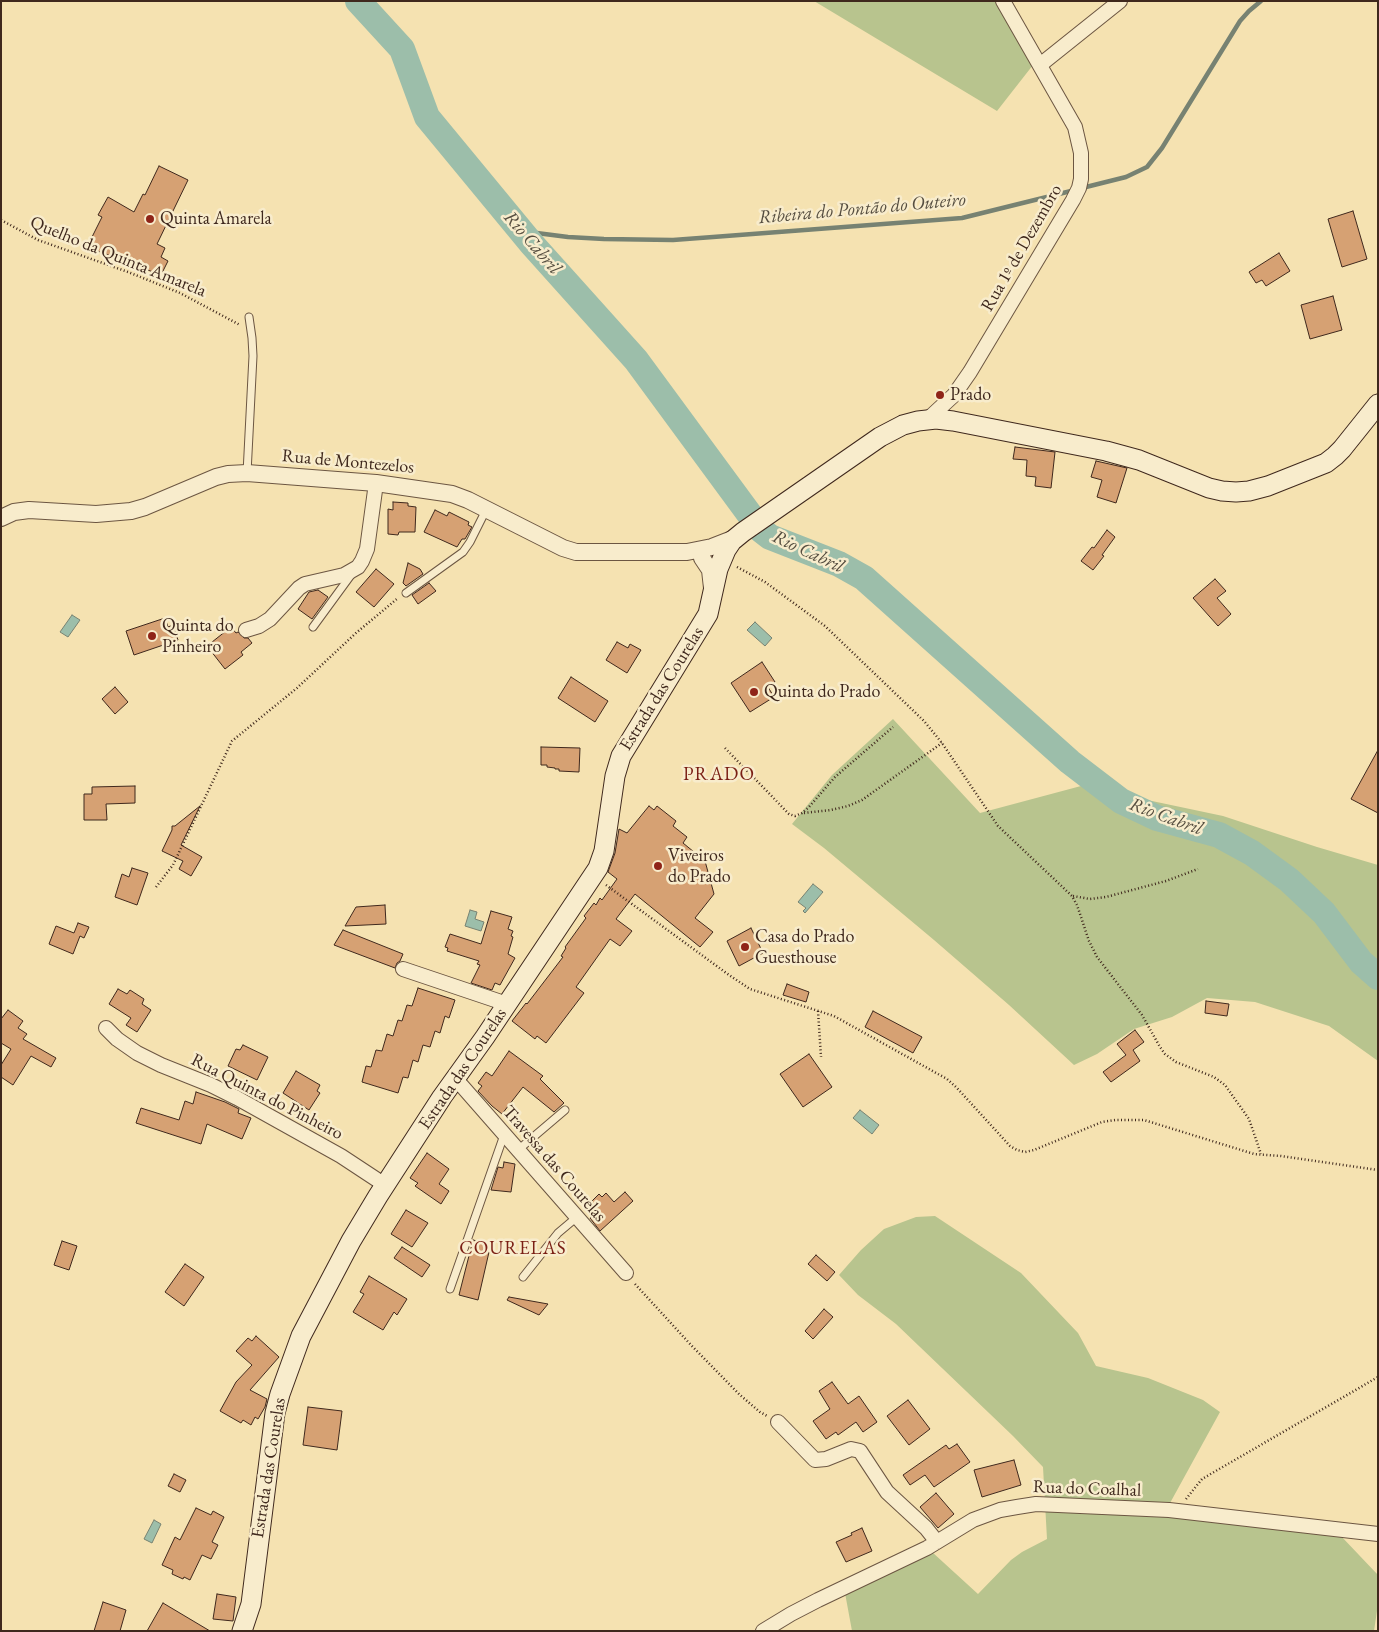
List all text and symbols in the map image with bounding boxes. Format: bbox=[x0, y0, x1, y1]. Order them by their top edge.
street label: Rua 1º de Dezembro bbox=[977, 181, 1067, 315]
water label: Ribeira do Pontão do Outeiro bbox=[757, 189, 967, 229]
water label: Rio Cabril bbox=[498, 207, 566, 279]
place label: Quinta Amarela bbox=[160, 208, 272, 230]
street label: Quelho da Quinta Amarela bbox=[27, 212, 209, 302]
marker: Quinta Amarela bbox=[144, 213, 156, 225]
place label: Prado bbox=[950, 384, 991, 406]
marker: Prado bbox=[934, 389, 946, 401]
street label: Rua de Montezelos bbox=[281, 445, 415, 479]
water label: Rio Cabril bbox=[769, 526, 847, 578]
place label: Quinta do Pinheiro bbox=[162, 615, 234, 658]
street label: Estrada das Courelas bbox=[615, 623, 709, 755]
marker: Quinta do Pinheiro bbox=[146, 630, 158, 642]
place label: Quinta do Prado bbox=[764, 681, 880, 703]
marker: Quinta do Prado bbox=[748, 686, 760, 698]
district label: PRADO bbox=[682, 764, 756, 786]
water label: Rio Cabril bbox=[1126, 793, 1206, 841]
place label: Viveiros do Prado bbox=[668, 845, 731, 888]
marker: Viveiros do Prado bbox=[652, 860, 664, 872]
place label: Casa do Prado Guesthouse bbox=[755, 926, 854, 969]
marker: Casa do Prado Guesthouse bbox=[739, 941, 751, 953]
street label: Estrada das Courelas bbox=[414, 1004, 512, 1134]
street label: Rua Quinta do Pinheiro bbox=[187, 1049, 347, 1145]
street label: Travessa das Courelas bbox=[498, 1101, 610, 1227]
district label: COURELAS bbox=[458, 1238, 568, 1260]
street label: Estrada das Courelas bbox=[247, 1396, 291, 1540]
street label: Rua do Coalhal bbox=[1032, 1476, 1142, 1502]

